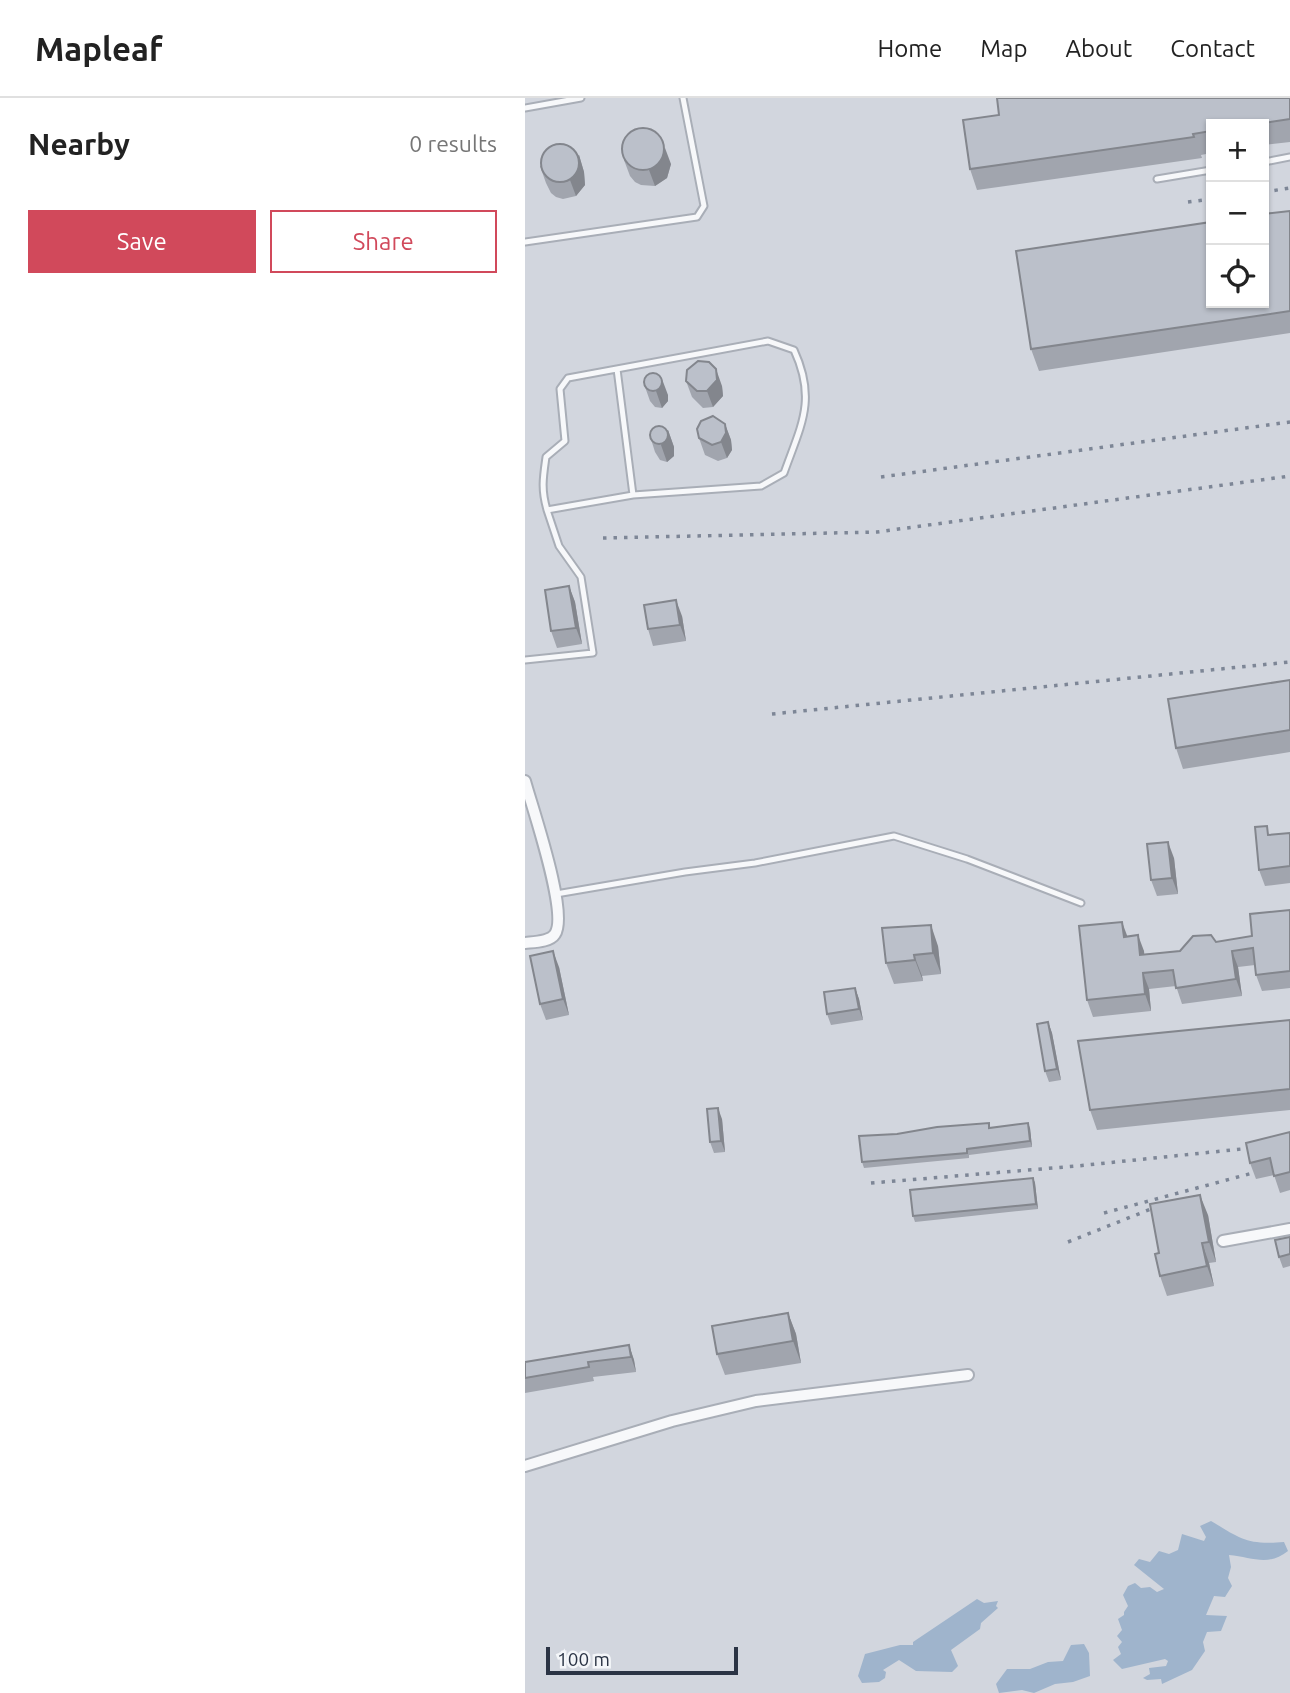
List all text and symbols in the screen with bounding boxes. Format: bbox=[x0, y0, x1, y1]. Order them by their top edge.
text: Mapleaf bbox=[35, 30, 163, 67]
text: Home bbox=[877, 35, 942, 62]
text: Map bbox=[980, 35, 1027, 62]
text: About bbox=[1065, 35, 1132, 62]
text: Contact bbox=[1170, 35, 1255, 62]
map controls bbox=[1206, 119, 1269, 308]
button: + bbox=[1206, 119, 1269, 182]
text: Nearby bbox=[28, 127, 130, 161]
text: 0 results bbox=[409, 131, 497, 156]
button: − bbox=[1206, 182, 1269, 245]
button: Save bbox=[28, 210, 256, 273]
button: Share bbox=[270, 210, 497, 273]
button: locate bbox=[1206, 245, 1269, 308]
scale bar bbox=[546, 1644, 739, 1676]
text: 100 m bbox=[557, 1648, 610, 1670]

